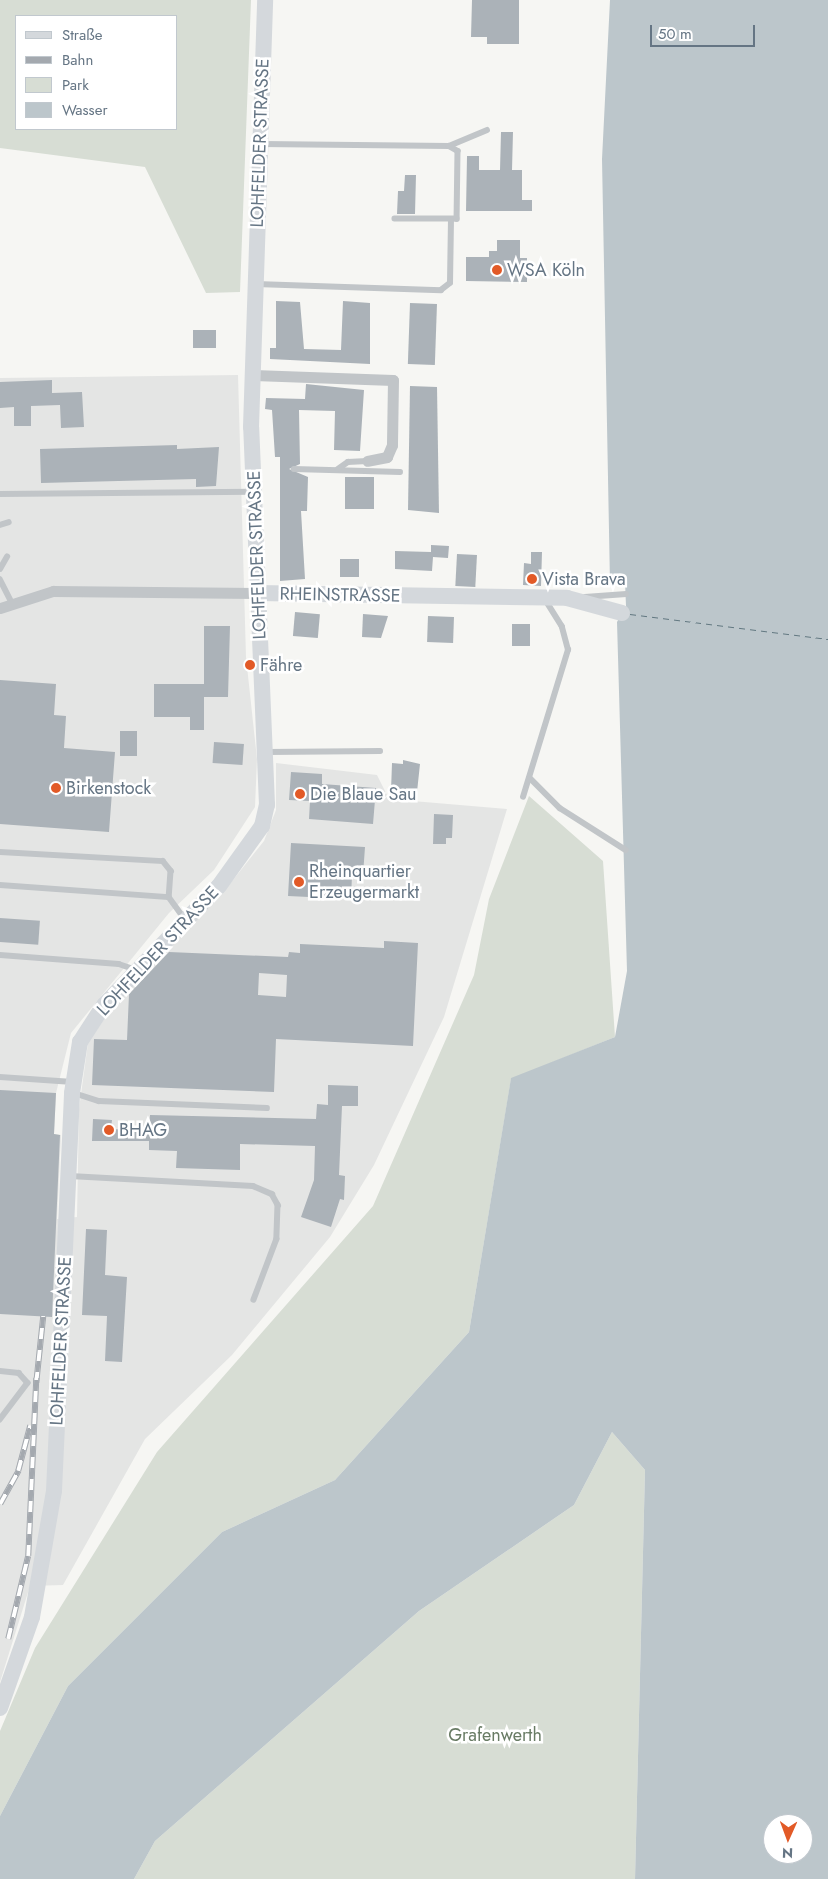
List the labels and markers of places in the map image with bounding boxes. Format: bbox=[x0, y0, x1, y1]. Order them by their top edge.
place label: WSA Köln bbox=[507, 259, 585, 281]
marker: WSA Köln bbox=[491, 264, 503, 276]
place label: Vista Brava bbox=[542, 568, 626, 590]
marker: Vista Brava bbox=[526, 573, 538, 585]
place label: Fähre bbox=[260, 654, 302, 676]
marker: Fähre bbox=[244, 659, 256, 671]
place label: Birkenstock bbox=[66, 777, 151, 799]
marker: Birkenstock bbox=[50, 782, 62, 794]
place label: Die Blaue Sau bbox=[310, 783, 417, 805]
marker: Die Blaue Sau bbox=[294, 788, 306, 800]
place label: Rheinquartier Erzeugermarkt bbox=[309, 861, 419, 904]
marker: Rheinquartier Erzeugermarkt bbox=[293, 876, 305, 888]
place label: BHAG bbox=[119, 1119, 167, 1141]
marker: BHAG bbox=[103, 1124, 115, 1136]

